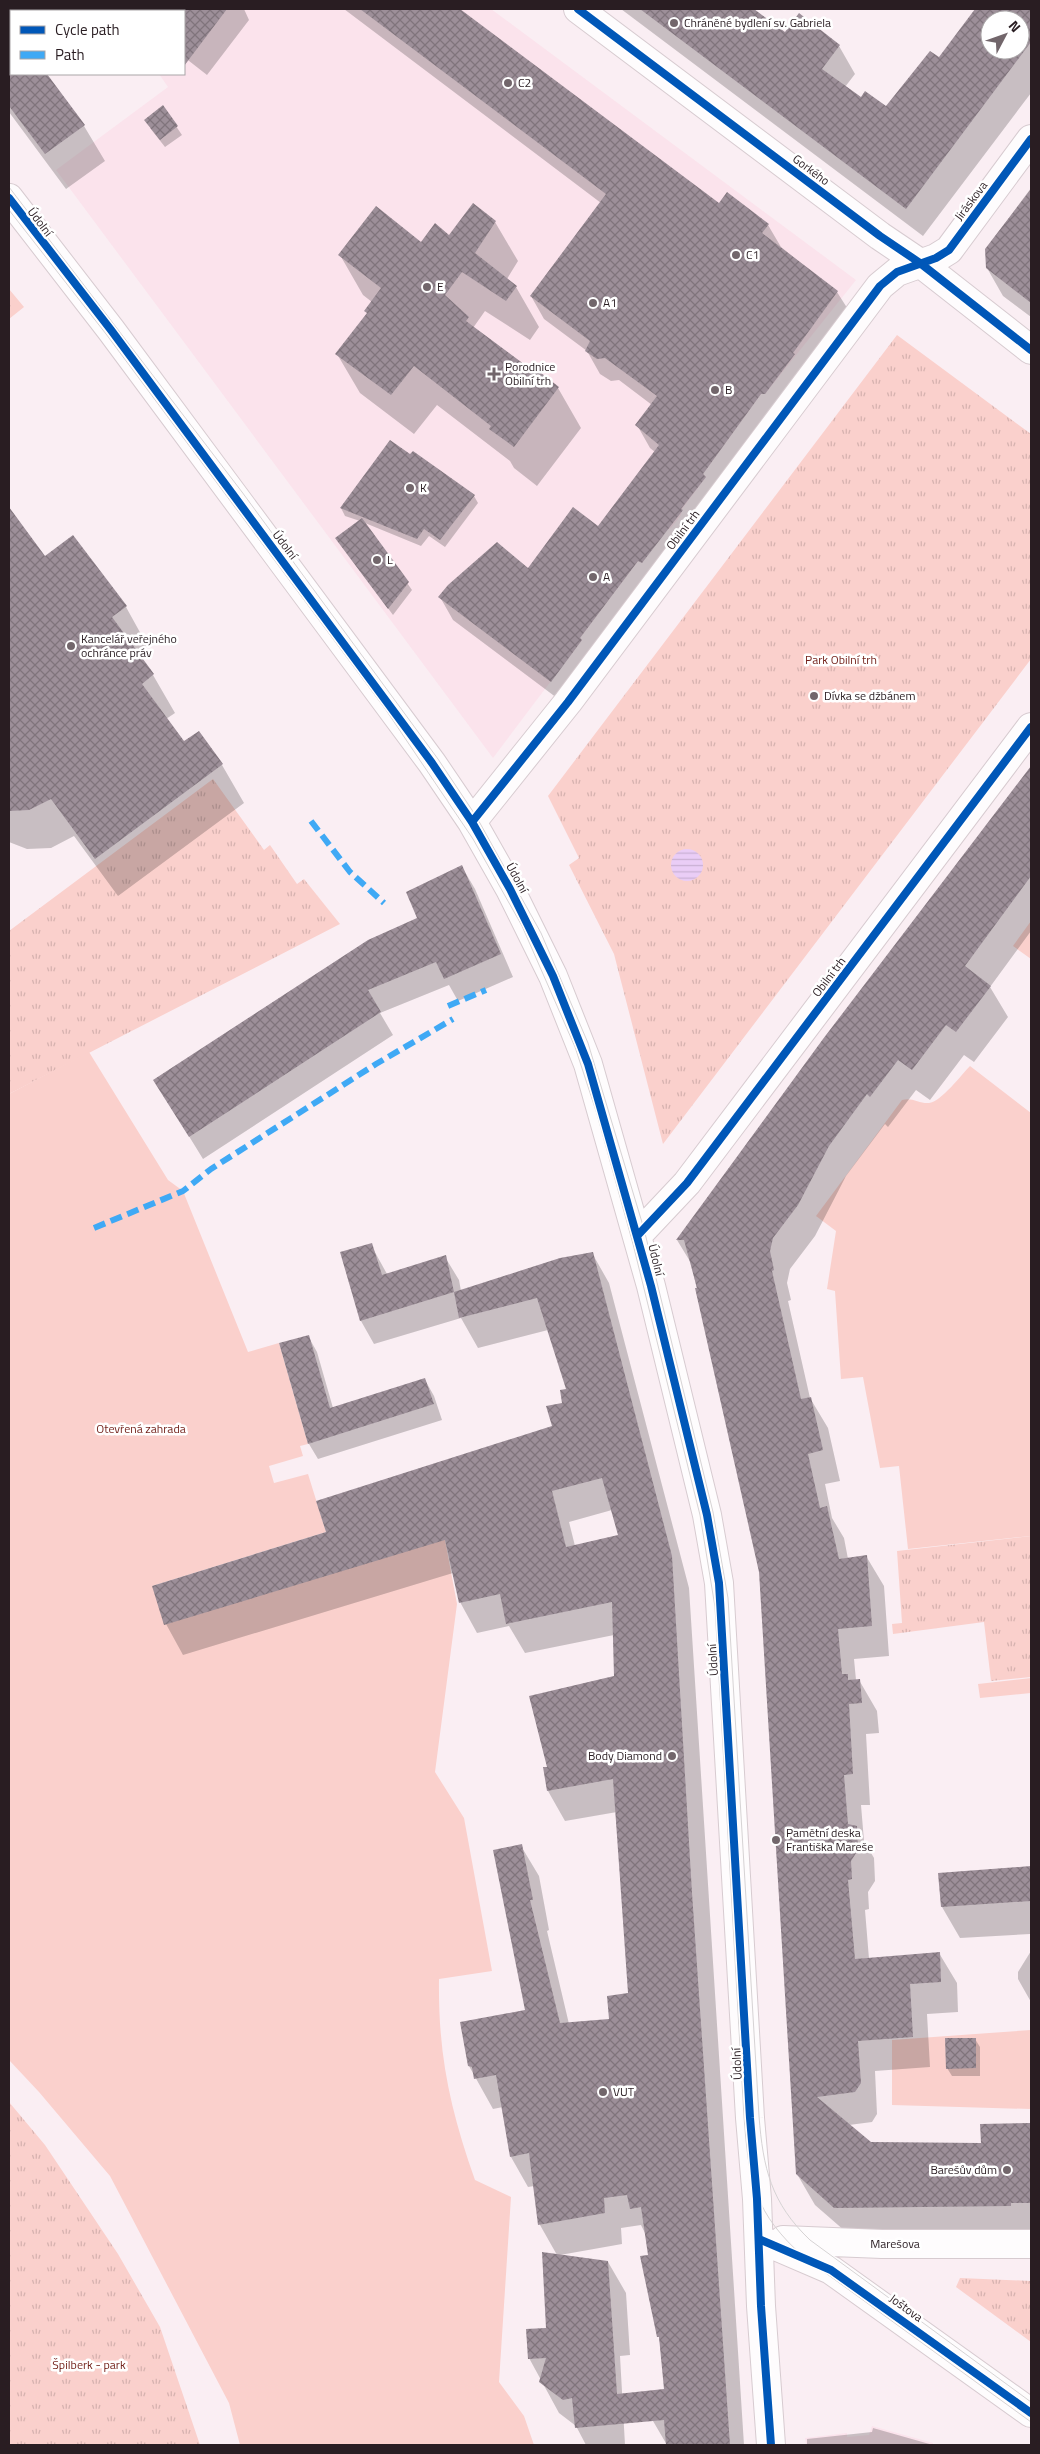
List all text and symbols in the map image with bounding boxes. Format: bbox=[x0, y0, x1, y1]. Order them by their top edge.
legend bbox=[10, 10, 185, 75]
north arrow bbox=[980, 10, 1030, 60]
place label: Chráněné bydlení sv. Gabriela bbox=[684, 13, 831, 32]
text: N bbox=[1004, 16, 1026, 37]
marker: Chráněné bydlení sv. Gabriela bbox=[668, 17, 680, 29]
text: Cycle path bbox=[55, 18, 120, 41]
text: Path bbox=[55, 43, 85, 66]
place label: C2 bbox=[518, 73, 531, 92]
marker: C2 bbox=[502, 77, 514, 89]
street label: Gorkého bbox=[789, 149, 834, 190]
street label: Jiráskova bbox=[949, 177, 992, 225]
street label: Údolní bbox=[23, 203, 58, 241]
place label: C1 bbox=[746, 245, 759, 264]
marker: C1 bbox=[730, 249, 742, 261]
place label: E bbox=[437, 277, 444, 296]
marker: E bbox=[421, 281, 433, 293]
place label: A1 bbox=[603, 293, 617, 312]
marker: A1 bbox=[587, 297, 599, 309]
place label: Porodnice Obilní trh bbox=[505, 357, 555, 390]
marker: Porodnice Obilní trh bbox=[487, 367, 501, 381]
place label: B bbox=[725, 380, 732, 399]
marker: B bbox=[709, 384, 721, 396]
place label: K bbox=[420, 478, 427, 497]
marker: K bbox=[404, 482, 416, 494]
street label: Obilní trh bbox=[661, 506, 704, 554]
street label: Údolní bbox=[268, 526, 303, 564]
place label: L bbox=[387, 550, 393, 569]
marker: L bbox=[371, 554, 383, 566]
place label: A bbox=[603, 567, 610, 586]
marker: A bbox=[587, 571, 599, 583]
place label: Kancelář veřejného ochránce práv bbox=[81, 629, 177, 662]
marker: Kancelář veřejného ochránce práv bbox=[65, 640, 77, 652]
park label: Park Obilní trh bbox=[805, 650, 877, 669]
place label: Dívka se džbánem bbox=[824, 686, 915, 705]
marker: Dívka se džbánem bbox=[808, 690, 820, 702]
street label: Údolní bbox=[501, 859, 534, 898]
street label: Obilní trh bbox=[807, 953, 850, 1001]
street label: Údolní bbox=[643, 1242, 670, 1279]
park label: Otevřená zahrada bbox=[96, 1419, 186, 1438]
street label: Údolní bbox=[702, 1642, 723, 1677]
place label: Body Diamond bbox=[588, 1746, 662, 1765]
marker: Body Diamond bbox=[666, 1750, 678, 1762]
place label: Pamětní deska Františka Mareše bbox=[786, 1823, 873, 1856]
marker: Pamětní deska Františka Mareše bbox=[770, 1834, 782, 1846]
street label: Údolní bbox=[726, 2046, 747, 2081]
place label: VUT bbox=[613, 2082, 635, 2101]
marker: VUT bbox=[597, 2086, 609, 2098]
place label: Barešův dům bbox=[930, 2160, 997, 2179]
marker: Barešův dům bbox=[1001, 2164, 1013, 2176]
street label: Marešova bbox=[870, 2234, 920, 2253]
street label: Joštova bbox=[886, 2289, 927, 2326]
park label: Špilberk - park bbox=[52, 2355, 126, 2374]

